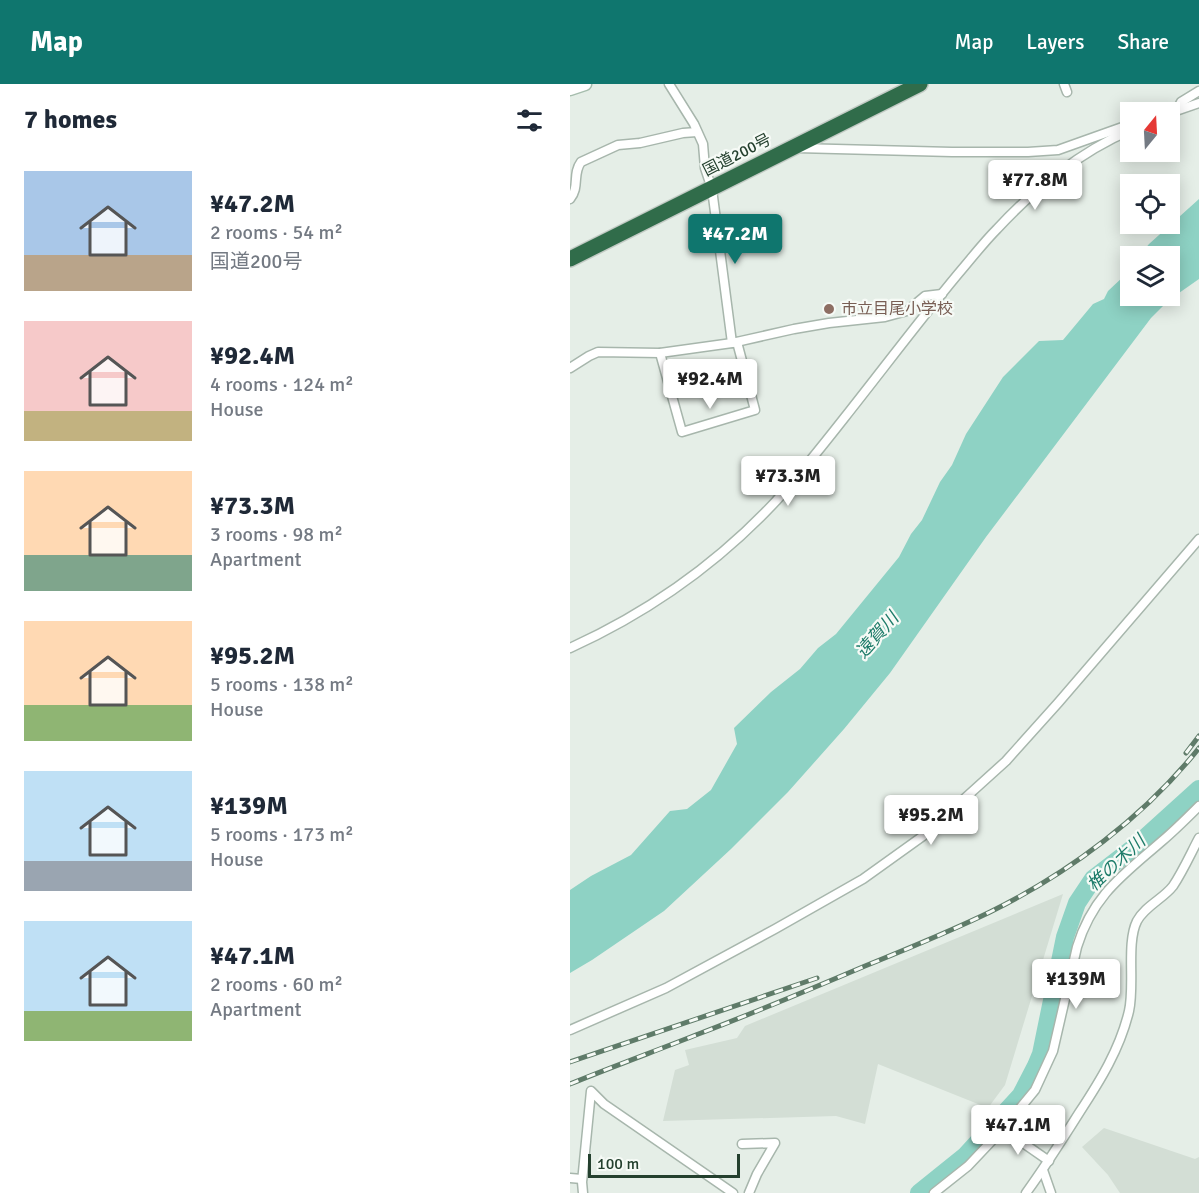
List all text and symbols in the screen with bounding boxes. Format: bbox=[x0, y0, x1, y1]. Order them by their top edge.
text: Map bbox=[30, 25, 83, 59]
text: Map bbox=[955, 29, 993, 55]
text: Layers bbox=[1026, 29, 1084, 55]
text: Share bbox=[1117, 29, 1169, 55]
north arrow bbox=[1120, 102, 1180, 162]
map controls bbox=[1120, 102, 1180, 306]
text: 7 homes bbox=[24, 104, 117, 136]
icon: filters bbox=[513, 104, 546, 137]
street label: 国道200号 bbox=[700, 129, 774, 181]
pin: ¥77.8M bbox=[986, 160, 1084, 211]
text: ¥77.8M bbox=[1002, 167, 1068, 192]
button: locate bbox=[1120, 174, 1180, 234]
text: ¥47.2M bbox=[210, 188, 295, 220]
icon: home bbox=[72, 195, 144, 267]
pin: ¥47.2M bbox=[686, 214, 784, 265]
text: 2 rooms · 54 m² bbox=[210, 220, 343, 245]
text: ¥47.2M bbox=[702, 221, 768, 246]
button: layers bbox=[1120, 246, 1180, 306]
text: 国道200号 bbox=[210, 249, 302, 274]
place label: 市立目尾小学校 bbox=[841, 299, 953, 319]
marker: 市立目尾小学校 bbox=[822, 302, 836, 316]
text: ¥92.4M bbox=[210, 340, 295, 372]
icon: home bbox=[72, 345, 144, 417]
pin: ¥92.4M bbox=[661, 359, 759, 410]
text: ¥92.4M bbox=[677, 366, 743, 391]
text: 4 rooms · 124 m² bbox=[210, 372, 354, 397]
text: House bbox=[210, 397, 264, 422]
pin: ¥73.3M bbox=[739, 456, 837, 507]
text: ¥73.3M bbox=[755, 463, 821, 488]
text: ¥73.3M bbox=[210, 490, 295, 522]
icon: home bbox=[72, 495, 144, 567]
text: 3 rooms · 98 m² bbox=[210, 522, 343, 547]
text: Apartment bbox=[210, 547, 302, 572]
water label: 遠賀川 bbox=[851, 606, 904, 663]
text: ¥95.2M bbox=[210, 640, 295, 672]
icon: home bbox=[72, 645, 144, 717]
text: 5 rooms · 138 m² bbox=[210, 672, 354, 697]
text: House bbox=[210, 697, 264, 722]
text: ¥139M bbox=[210, 790, 288, 822]
icon: home bbox=[72, 795, 144, 867]
pin: ¥95.2M bbox=[882, 795, 980, 846]
text: ¥95.2M bbox=[898, 802, 964, 827]
text: 5 rooms · 173 m² bbox=[210, 822, 354, 847]
water label: 椎の木川 bbox=[1082, 829, 1151, 896]
text: House bbox=[210, 847, 264, 872]
text: ¥47.1M bbox=[210, 940, 295, 972]
icon: home bbox=[72, 945, 144, 1017]
pin: ¥139M bbox=[1034, 959, 1118, 1010]
text: ¥139M bbox=[1046, 966, 1106, 991]
text: 2 rooms · 60 m² bbox=[210, 972, 343, 997]
text: Apartment bbox=[210, 997, 302, 1022]
pin: ¥47.1M bbox=[969, 1105, 1067, 1156]
text: ¥47.1M bbox=[985, 1112, 1051, 1137]
scale bar bbox=[588, 1151, 740, 1178]
text: 100 m bbox=[597, 1154, 639, 1174]

